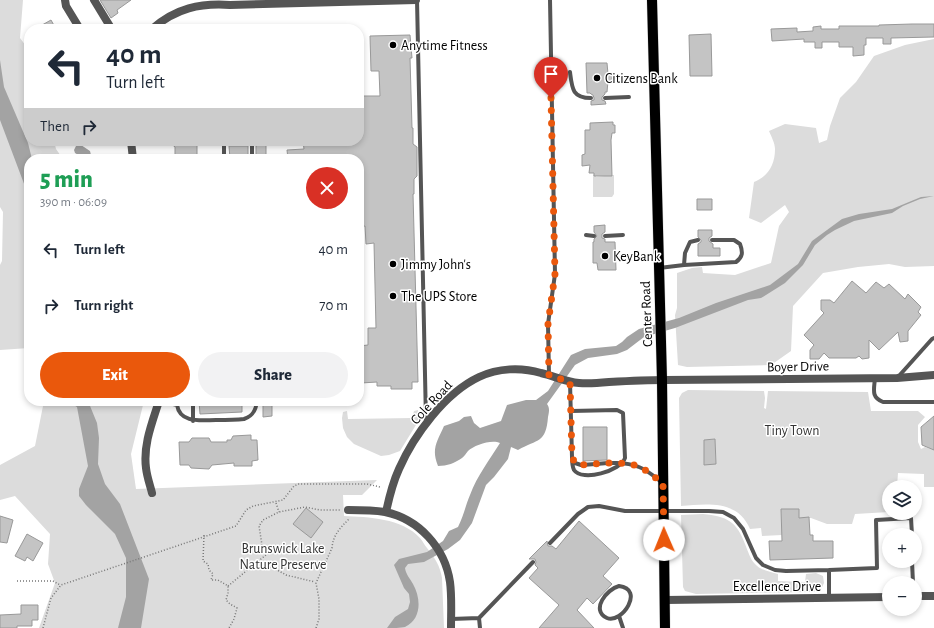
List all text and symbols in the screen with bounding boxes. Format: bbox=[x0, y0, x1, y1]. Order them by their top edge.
place label: Anytime Fitness bbox=[401, 39, 488, 53]
icon: left bbox=[40, 40, 92, 92]
marker: Anytime Fitness bbox=[388, 40, 398, 50]
text: 40 m bbox=[106, 41, 162, 69]
pin bbox=[534, 57, 568, 98]
icon: arrive bbox=[540, 63, 562, 85]
place label: Citizens Bank bbox=[605, 72, 678, 86]
marker: Citizens Bank bbox=[592, 73, 602, 83]
text: Turn left bbox=[106, 74, 165, 92]
icon: right bbox=[78, 116, 100, 138]
text: Then bbox=[40, 119, 70, 134]
button: close bbox=[306, 167, 348, 209]
text: 5 min bbox=[40, 168, 93, 192]
text: 390 m · 06:09 bbox=[40, 196, 107, 209]
icon: left bbox=[40, 239, 62, 261]
text: Turn left bbox=[74, 242, 125, 257]
text: 40 m bbox=[318, 242, 348, 257]
place label: KeyBank bbox=[613, 250, 661, 264]
marker: KeyBank bbox=[600, 251, 610, 261]
place label: Jimmy John's bbox=[401, 258, 471, 272]
marker: Jimmy John's bbox=[388, 259, 398, 269]
street label: Center Road bbox=[639, 281, 655, 347]
place label: The UPS Store bbox=[401, 290, 477, 304]
marker: The UPS Store bbox=[388, 291, 398, 301]
icon: right bbox=[40, 295, 62, 317]
text: Turn right bbox=[74, 298, 133, 313]
text: 70 m bbox=[319, 298, 348, 313]
button: Exit bbox=[40, 352, 190, 398]
button: Share bbox=[198, 352, 348, 398]
street label: Boyer Drive bbox=[767, 359, 829, 375]
street label: Cole Road bbox=[408, 378, 455, 427]
park label: Tiny Town bbox=[765, 424, 819, 438]
map controls bbox=[882, 480, 922, 616]
button: layers bbox=[882, 480, 922, 520]
position arrow bbox=[643, 519, 685, 561]
button: + bbox=[882, 528, 922, 568]
park label: Brunswick Lake Nature Preserve bbox=[239, 542, 327, 572]
button: − bbox=[882, 576, 922, 616]
street label: Excellence Drive bbox=[733, 580, 821, 594]

